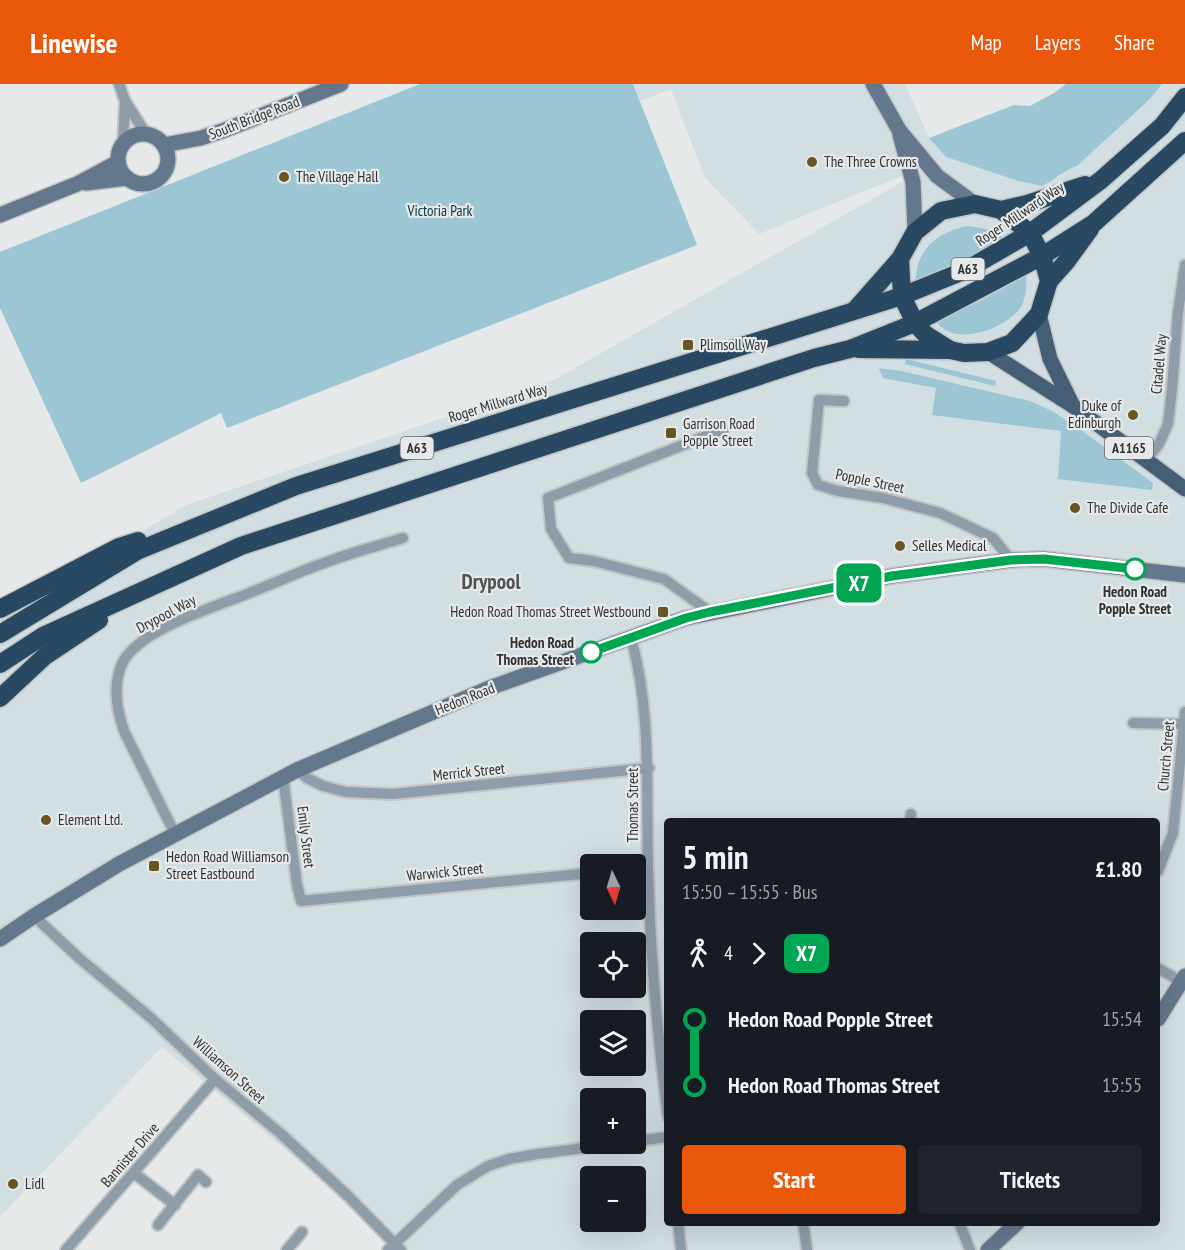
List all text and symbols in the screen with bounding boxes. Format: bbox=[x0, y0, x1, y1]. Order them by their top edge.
text: Linewise bbox=[30, 24, 118, 61]
text: Map bbox=[971, 29, 1002, 56]
text: Layers bbox=[1035, 29, 1081, 56]
text: Share bbox=[1114, 29, 1155, 56]
street label: South Bridge Road bbox=[206, 92, 302, 144]
place label: The Three Crowns bbox=[824, 152, 917, 171]
marker: The Three Crowns bbox=[805, 155, 819, 169]
place label: The Village Hall bbox=[296, 167, 379, 186]
marker: The Village Hall bbox=[277, 170, 291, 184]
street label: Roger Millward Way bbox=[972, 177, 1068, 250]
park label: Victoria Park bbox=[407, 201, 473, 220]
road number: A63 bbox=[952, 258, 984, 280]
street label: Citadel Way bbox=[1146, 333, 1171, 395]
place label: Plimsoll Way bbox=[700, 335, 766, 354]
marker: Plimsoll Way bbox=[681, 338, 695, 352]
street label: Roger Millward Way bbox=[446, 378, 550, 427]
place label: Duke of Edinburgh bbox=[1068, 396, 1122, 432]
marker: Duke of Edinburgh bbox=[1126, 408, 1140, 422]
place label: Garrison Road Popple Street bbox=[683, 414, 755, 450]
marker: Garrison Road Popple Street bbox=[664, 426, 678, 440]
road number: A63 bbox=[400, 437, 434, 459]
road number: A1165 bbox=[1105, 437, 1153, 459]
street label: Popple Street bbox=[834, 464, 906, 497]
place label: The Divide Cafe bbox=[1087, 498, 1168, 517]
marker: The Divide Cafe bbox=[1068, 501, 1082, 515]
place label: Selles Medical bbox=[912, 536, 987, 555]
marker: Selles Medical bbox=[893, 539, 907, 553]
marker: Hedon Road Popple Street bbox=[1124, 558, 1146, 580]
line badge: X7 bbox=[832, 564, 886, 602]
district label: Drypool bbox=[462, 568, 521, 595]
text: X7 bbox=[848, 570, 870, 597]
place label: Hedon Road Popple Street bbox=[1099, 582, 1172, 618]
street label: Drypool Way bbox=[133, 590, 199, 637]
place label: Hedon Road Thomas Street Westbound bbox=[450, 602, 651, 621]
marker: Hedon Road Thomas Street Westbound bbox=[656, 605, 670, 619]
place label: Hedon Road Thomas Street bbox=[496, 633, 575, 669]
marker: Hedon Road Thomas Street bbox=[580, 641, 602, 663]
street label: Hedon Road bbox=[432, 678, 497, 719]
street label: Church Street bbox=[1153, 720, 1178, 792]
street label: Merrick Street bbox=[432, 758, 506, 785]
street label: Thomas Street bbox=[623, 768, 642, 842]
street label: Emily Street bbox=[293, 805, 320, 869]
place label: Element Ltd. bbox=[58, 810, 123, 829]
marker: Element Ltd. bbox=[39, 813, 53, 827]
text: 5 min bbox=[682, 835, 749, 878]
place label: Hedon Road Williamson Street Eastbound bbox=[166, 847, 289, 883]
north arrow bbox=[580, 854, 646, 920]
map controls bbox=[580, 854, 646, 1232]
text: £1.80 bbox=[1095, 855, 1142, 883]
street label: Warwick Street bbox=[406, 858, 484, 885]
marker: Hedon Road Williamson Street Eastbound bbox=[147, 859, 161, 873]
text: 15:50 – 15:55 · Bus bbox=[682, 879, 817, 905]
button: locate bbox=[580, 932, 646, 998]
icon: walk bbox=[682, 937, 715, 970]
icon: forward bbox=[742, 937, 775, 970]
text: 4 bbox=[724, 940, 733, 966]
text: X7 bbox=[796, 940, 817, 967]
text: Hedon Road Popple Street bbox=[728, 1005, 933, 1033]
text: 15:54 bbox=[1102, 1006, 1142, 1032]
button: layers bbox=[580, 1010, 646, 1076]
street label: Williamson Street bbox=[189, 1032, 270, 1107]
text: Hedon Road Thomas Street bbox=[728, 1071, 940, 1099]
text: 15:55 bbox=[1102, 1072, 1142, 1098]
button: + bbox=[580, 1088, 646, 1154]
street label: Bannister Drive bbox=[96, 1119, 163, 1191]
button: Start bbox=[682, 1145, 906, 1214]
button: Tickets bbox=[918, 1145, 1142, 1214]
button: − bbox=[580, 1166, 646, 1232]
place label: Lidl bbox=[25, 1174, 45, 1193]
marker: Lidl bbox=[6, 1177, 20, 1191]

